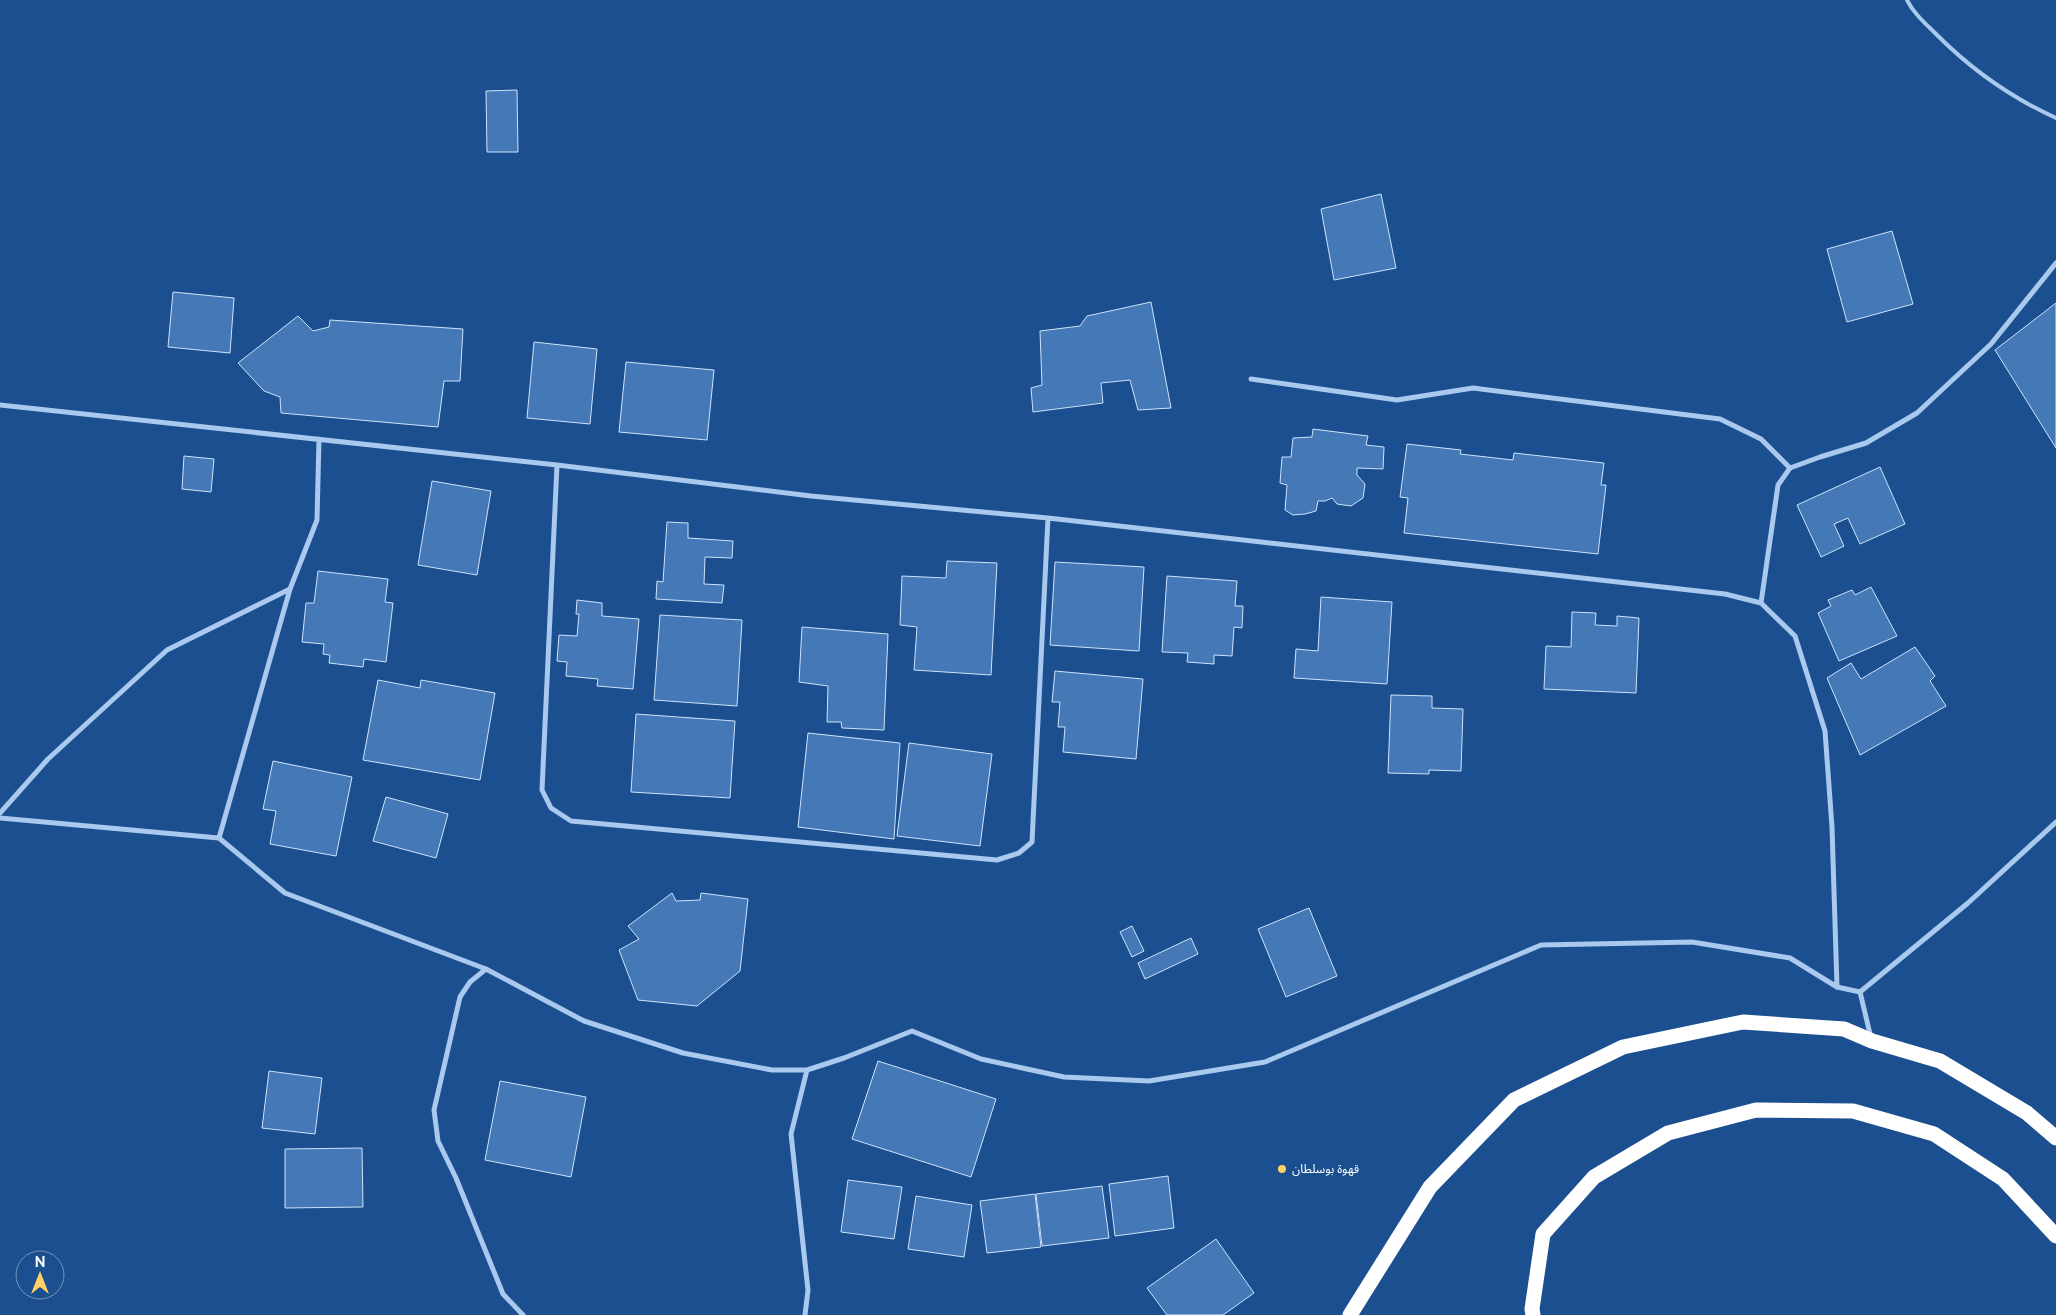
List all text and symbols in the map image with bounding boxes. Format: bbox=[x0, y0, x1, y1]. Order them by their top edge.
place label: قهوة بوسلطان bbox=[1292, 1162, 1359, 1176]
marker: قهوة بوسلطان bbox=[1276, 1163, 1288, 1175]
north arrow bbox=[15, 1250, 65, 1300]
text: N bbox=[35, 1254, 45, 1270]

